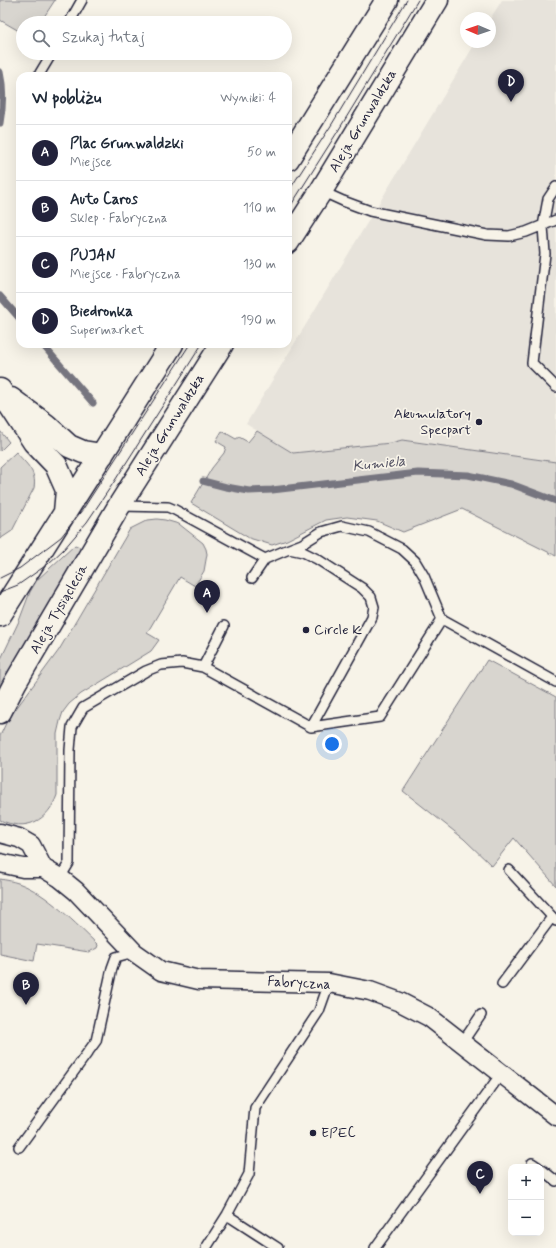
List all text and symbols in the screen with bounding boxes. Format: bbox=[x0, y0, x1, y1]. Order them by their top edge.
north arrow bbox=[460, 12, 496, 48]
search box bbox=[16, 16, 292, 60]
icon: search bbox=[30, 27, 52, 49]
text: Szukaj tutaj bbox=[62, 28, 145, 48]
street label: Aleja Grunwaldzka bbox=[325, 66, 401, 176]
pin: D bbox=[498, 69, 524, 102]
text: W pobliżu bbox=[32, 87, 101, 109]
text: Wyniki: 4 bbox=[220, 90, 276, 107]
text: Plac Grunwaldzki bbox=[70, 134, 184, 154]
text: A bbox=[41, 144, 49, 161]
text: 50 m bbox=[247, 144, 276, 161]
text: Miejsce bbox=[70, 154, 112, 171]
text: Auto Caros bbox=[70, 190, 138, 210]
text: B bbox=[41, 200, 49, 217]
text: 110 m bbox=[243, 200, 276, 217]
text: Sklep · Fabryczna bbox=[70, 210, 168, 227]
text: PUJAN bbox=[70, 246, 115, 266]
text: C bbox=[40, 256, 50, 273]
text: 130 m bbox=[243, 256, 276, 273]
text: Miejsce · Fabryczna bbox=[70, 266, 181, 283]
text: Biedronka bbox=[70, 302, 133, 322]
text: D bbox=[41, 312, 49, 329]
text: 190 m bbox=[241, 312, 276, 329]
text: Supermarket bbox=[70, 322, 144, 339]
street label: Aleja Grunwaldzka bbox=[131, 371, 209, 479]
place label: Akumulatory Specpart bbox=[394, 405, 471, 439]
marker: Akumulatory Specpart bbox=[474, 417, 484, 427]
water label: Kumiela bbox=[352, 451, 407, 477]
street label: Aleja Tysiąclecia bbox=[26, 560, 92, 657]
pin: A bbox=[194, 580, 220, 613]
place label: Circle K bbox=[314, 621, 362, 639]
marker: Circle K bbox=[301, 625, 311, 635]
your location bbox=[322, 734, 342, 754]
pin: B bbox=[13, 972, 39, 1005]
street label: Fabryczna bbox=[267, 972, 331, 994]
place label: EPEC bbox=[321, 1124, 356, 1142]
marker: EPEC bbox=[308, 1128, 318, 1138]
pin: C bbox=[467, 1161, 493, 1194]
map controls bbox=[508, 1164, 544, 1236]
button: + bbox=[508, 1164, 544, 1200]
button: − bbox=[508, 1200, 544, 1236]

